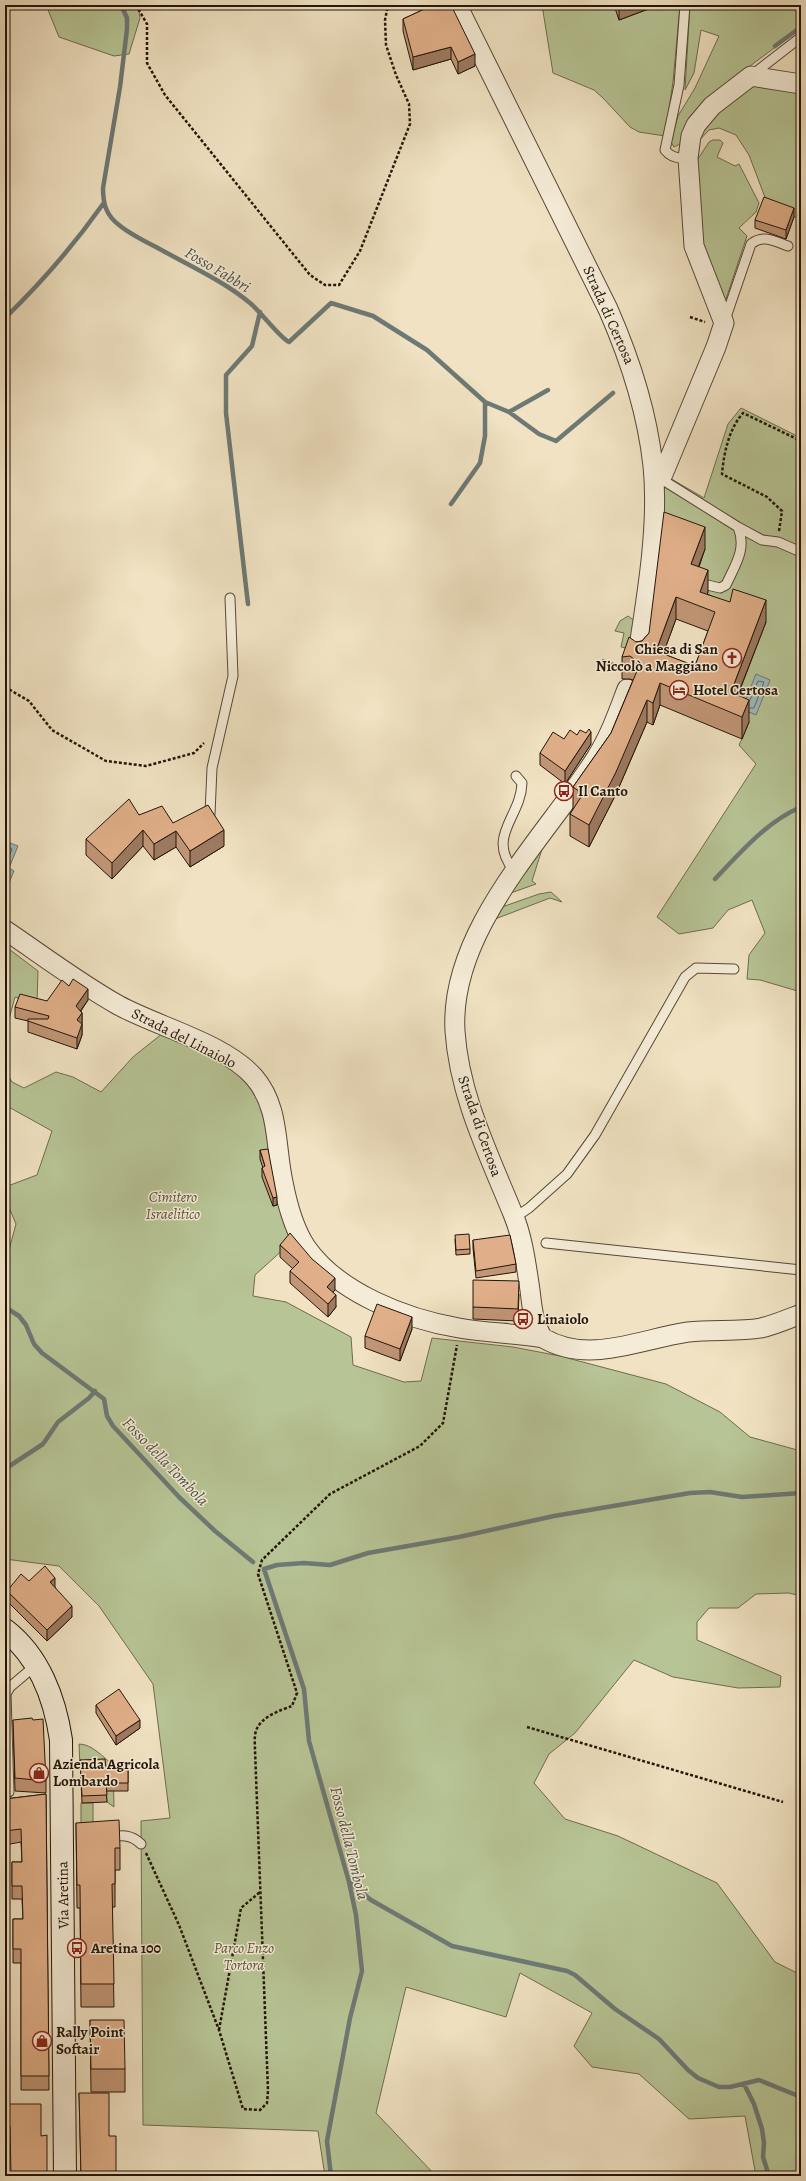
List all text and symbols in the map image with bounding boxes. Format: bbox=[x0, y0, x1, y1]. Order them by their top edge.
water label: Fosso Fabbri bbox=[181, 242, 254, 298]
street label: Strada di Certosa bbox=[578, 263, 640, 367]
place label: Chiesa di San Niccolò a Maggiano bbox=[596, 639, 719, 676]
church icon: Chiesa di San Niccolò a Maggiano bbox=[721, 647, 743, 669]
hotel icon: Hotel Certosa bbox=[668, 679, 690, 701]
place label: Hotel Certosa bbox=[693, 680, 779, 700]
bus stop icon: Il Canto bbox=[553, 780, 575, 802]
place label: Il Canto bbox=[578, 781, 628, 801]
street label: Strada del Linaiolo bbox=[128, 1003, 240, 1073]
street label: Strada di Certosa bbox=[453, 1073, 507, 1179]
park label: Cimitero Israelitico bbox=[146, 1187, 200, 1224]
bus stop icon: Linaiolo bbox=[512, 1308, 534, 1330]
place label: Linaiolo bbox=[537, 1309, 589, 1329]
water label: Fosso della Tombola bbox=[117, 1412, 214, 1511]
place label: Azienda Agricola Lombardo bbox=[52, 1754, 160, 1791]
shop icon: Azienda Agricola Lombardo bbox=[28, 1762, 50, 1784]
water label: Fosso della Tombola bbox=[324, 1784, 374, 1903]
street label: Via Aretina bbox=[52, 1861, 74, 1930]
bus stop icon: Aretina 100 bbox=[66, 1937, 88, 1959]
place label: Aretina 100 bbox=[90, 1938, 162, 1958]
park label: Parco Enzo Tortora bbox=[214, 1938, 274, 1975]
place label: Rally Point Softair bbox=[56, 2022, 124, 2059]
shop icon: Rally Point Softair bbox=[31, 2030, 53, 2052]

